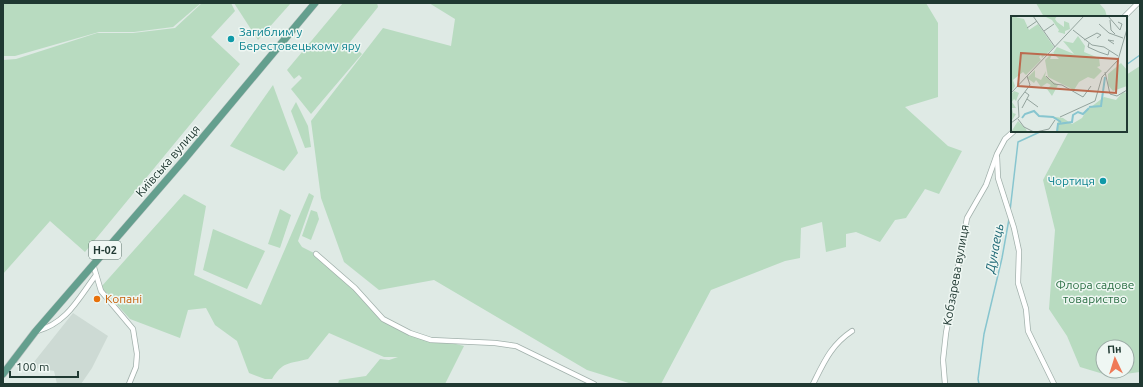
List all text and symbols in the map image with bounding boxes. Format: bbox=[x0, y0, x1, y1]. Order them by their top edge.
inset map bbox=[1011, 16, 1127, 132]
place label: Загиблим у Берестовецькому яру bbox=[239, 25, 361, 52]
marker: Загиблим у Берестовецькому яру bbox=[226, 34, 236, 44]
street label: Київська вулиця bbox=[133, 122, 202, 199]
place label: Чортиця bbox=[1048, 174, 1095, 187]
marker: Чортиця bbox=[1098, 176, 1108, 186]
water label: Дунаець bbox=[982, 222, 1006, 276]
street label: Кобзарева вулиця bbox=[940, 224, 971, 326]
road number: Н-02 bbox=[89, 241, 121, 259]
park label: Флора садове товариство bbox=[1056, 278, 1135, 305]
place label: Копані bbox=[105, 292, 142, 305]
marker: Копані bbox=[92, 294, 102, 304]
north arrow bbox=[1095, 339, 1135, 379]
text: Пн bbox=[1107, 343, 1122, 356]
scale bar bbox=[10, 353, 78, 379]
text: 100 m bbox=[16, 360, 49, 373]

